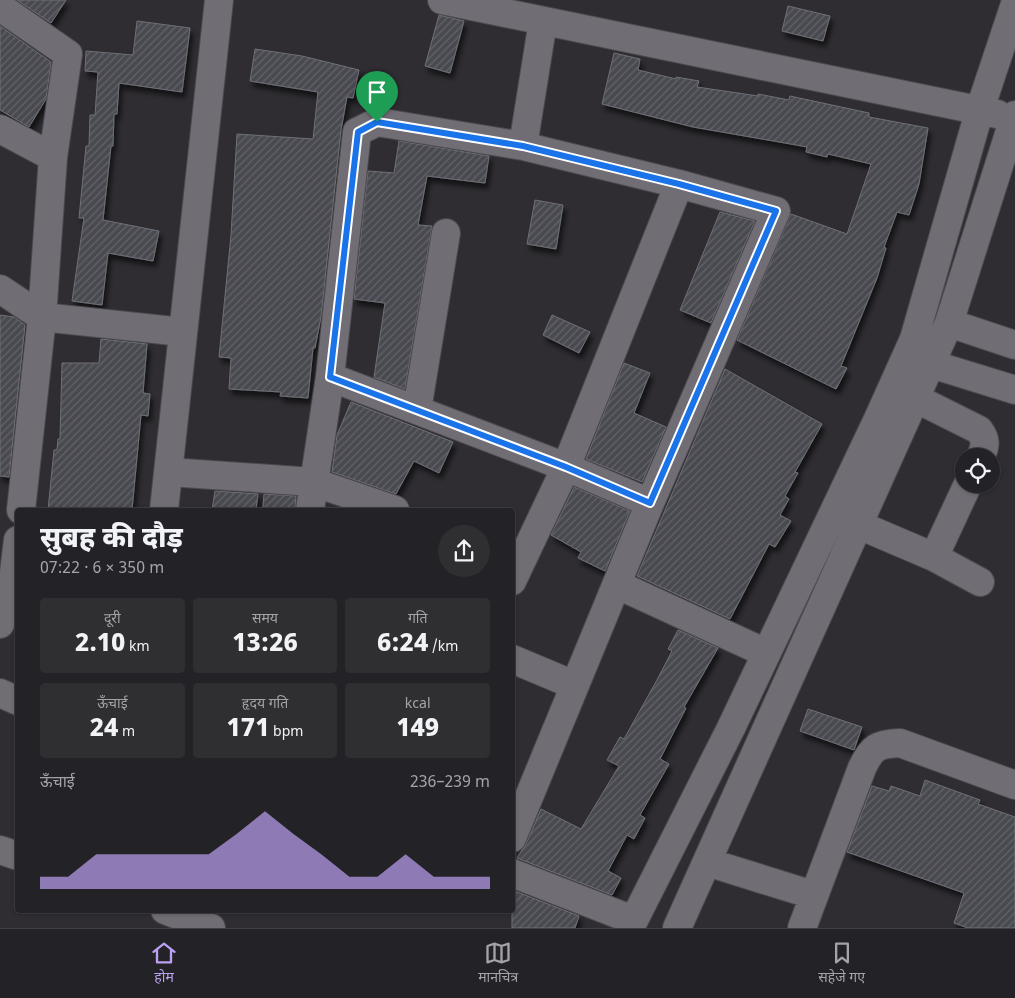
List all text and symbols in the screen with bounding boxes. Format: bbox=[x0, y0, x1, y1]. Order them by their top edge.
pin bbox=[356, 71, 398, 122]
icon: arrive bbox=[363, 78, 391, 106]
map controls bbox=[955, 448, 1000, 493]
button: locate bbox=[955, 448, 1000, 493]
text: सुबह की दौड़ bbox=[40, 522, 183, 558]
button: share bbox=[438, 525, 490, 577]
text: 07:22 · 6 × 350 m bbox=[40, 559, 164, 580]
text: दूरी bbox=[104, 610, 121, 629]
text: समय bbox=[252, 610, 278, 629]
text: गति bbox=[408, 610, 427, 629]
text: 2.10 bbox=[75, 629, 125, 661]
text: 13:26 bbox=[232, 629, 298, 661]
text: 6:24 bbox=[377, 629, 428, 661]
text: km bbox=[125, 638, 150, 657]
text: /km bbox=[428, 638, 458, 657]
text: ऊँचाई bbox=[97, 695, 128, 714]
text: हृदय गति bbox=[242, 695, 288, 714]
text: kcal bbox=[405, 695, 431, 714]
text: 24 bbox=[90, 714, 118, 746]
text: 171 bbox=[227, 714, 269, 746]
text: 149 bbox=[396, 714, 439, 746]
text: m bbox=[118, 723, 135, 742]
text: bpm bbox=[269, 723, 303, 742]
text: ऊँचाई bbox=[40, 773, 75, 794]
text: 236–239 m bbox=[410, 773, 490, 794]
tab: होम bbox=[150, 939, 178, 988]
tab: मानचित्र bbox=[478, 939, 518, 988]
tab: सहेजे गए bbox=[818, 939, 865, 988]

